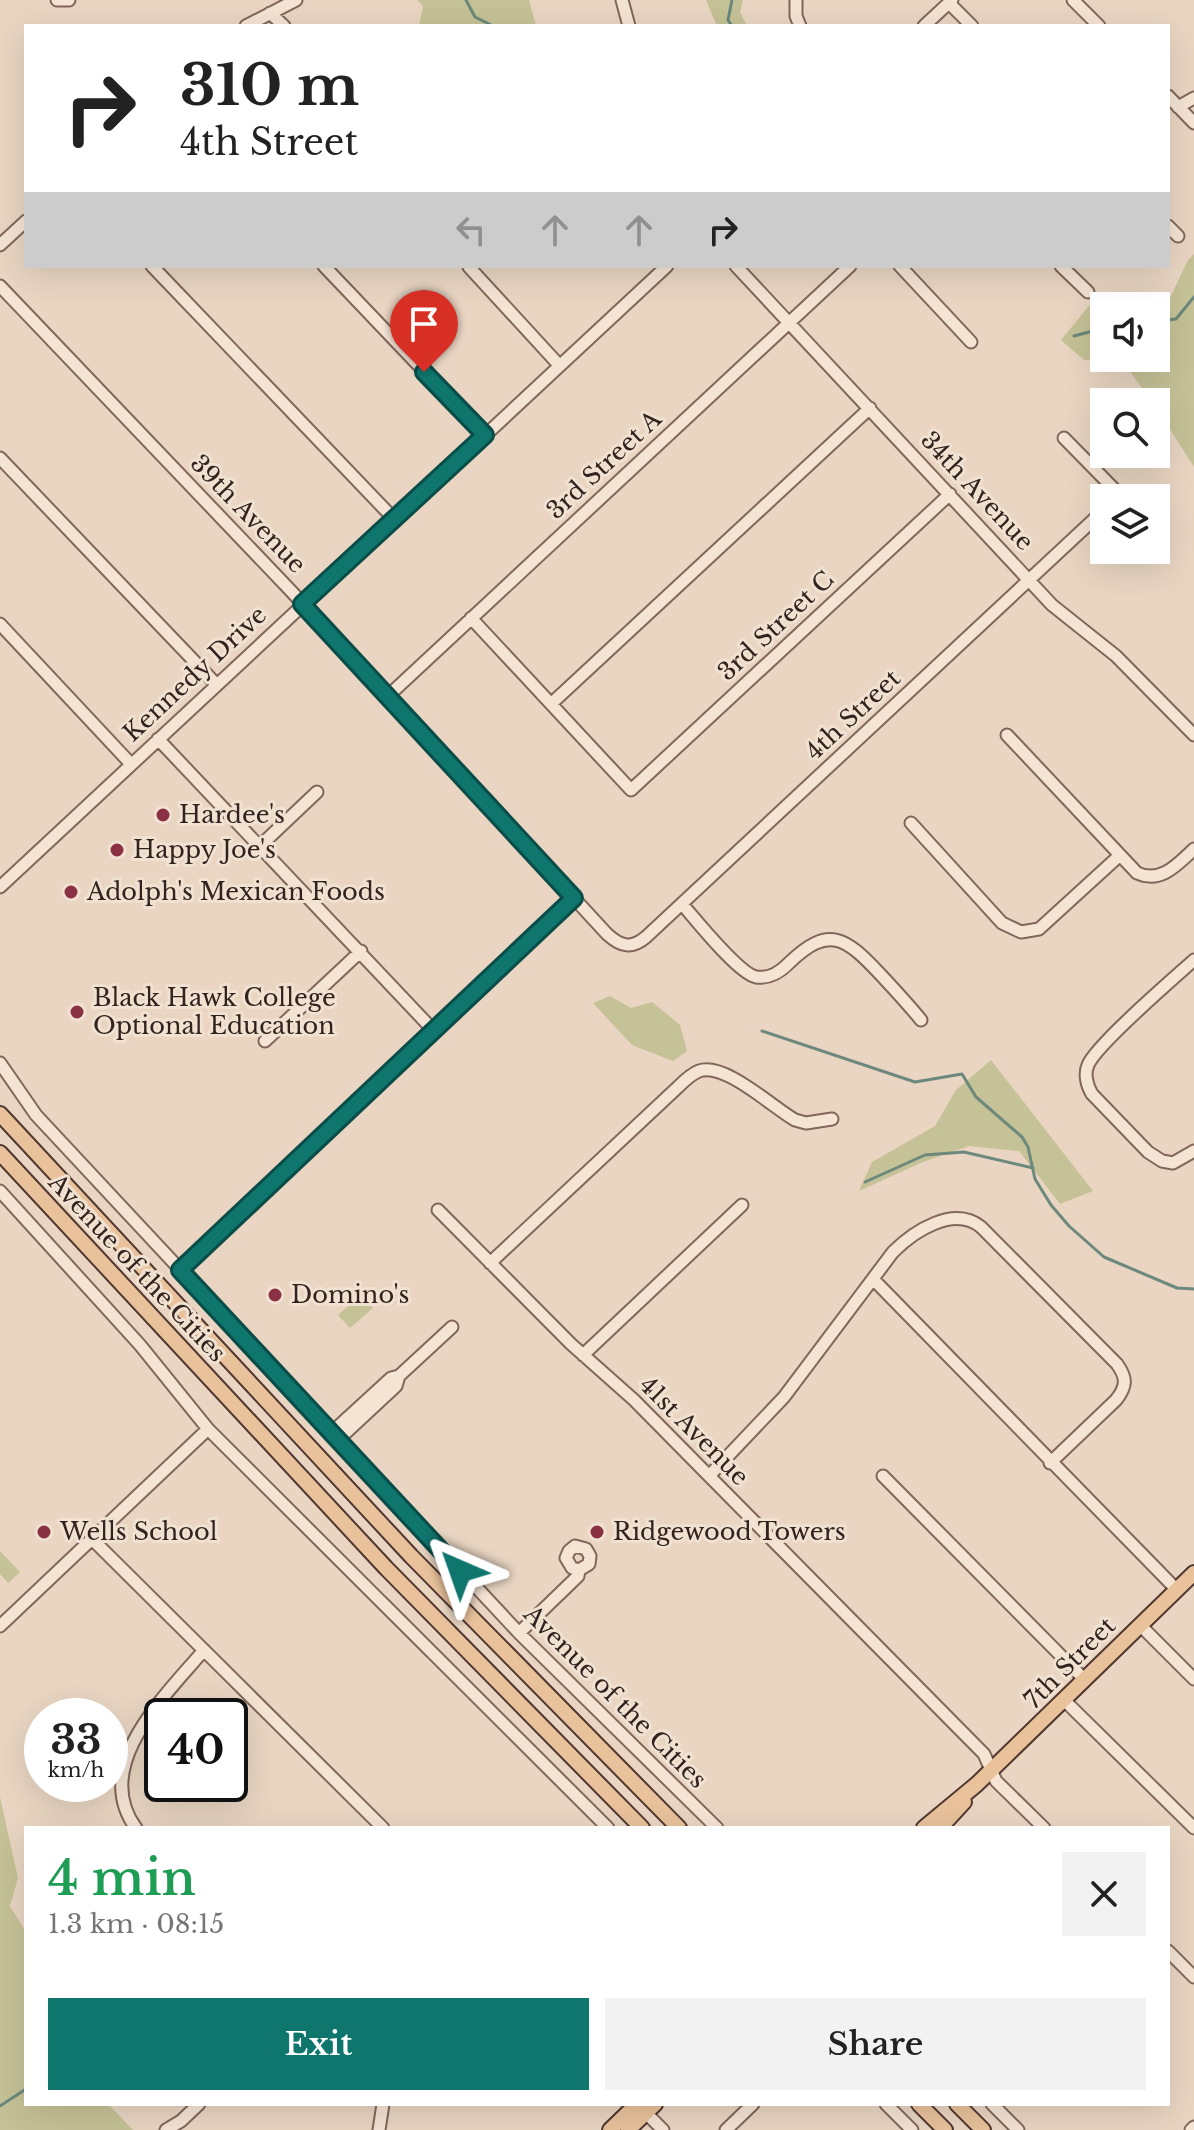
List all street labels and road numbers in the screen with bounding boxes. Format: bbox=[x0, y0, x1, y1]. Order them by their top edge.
street label: 3rd Street A bbox=[540, 404, 667, 525]
street label: 34th Avenue bbox=[915, 425, 1040, 556]
street label: 39th Avenue bbox=[185, 449, 312, 579]
street label: 3rd Street C bbox=[712, 565, 839, 687]
street label: Kennedy Drive bbox=[117, 600, 272, 747]
street label: 4th Street bbox=[799, 664, 906, 766]
street label: Avenue of the Cities bbox=[42, 1167, 232, 1368]
street label: 41st Avenue bbox=[634, 1370, 755, 1491]
street label: Avenue of the Cities bbox=[517, 1599, 713, 1794]
street label: 7th Street bbox=[1018, 1611, 1121, 1714]

